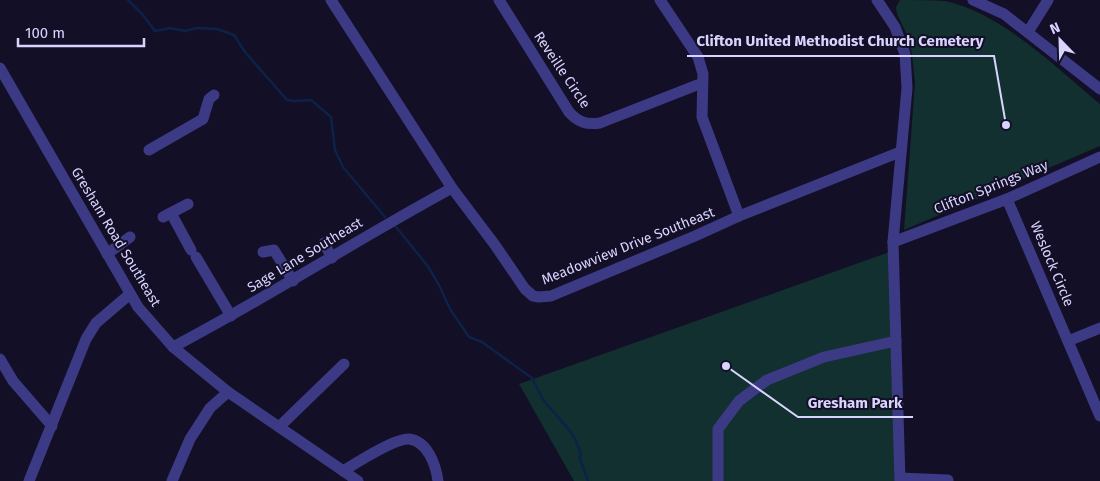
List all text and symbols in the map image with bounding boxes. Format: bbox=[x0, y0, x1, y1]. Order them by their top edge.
scale bar bbox=[18, 15, 144, 47]
north arrow bbox=[1035, 15, 1085, 65]
text: N bbox=[1048, 19, 1063, 38]
text: 100 m bbox=[25, 24, 65, 42]
callout: Clifton United Methodist Church Cemetery bbox=[687, 26, 994, 56]
street label: Reveille Circle bbox=[530, 28, 594, 112]
text: Clifton United Methodist Church Cemetery bbox=[697, 32, 984, 50]
street label: Clifton Springs Way bbox=[931, 156, 1051, 218]
street label: Gresham Road Southeast bbox=[68, 164, 165, 310]
street label: Meadowview Drive Southeast bbox=[539, 203, 718, 289]
street label: Sage Lane Southeast bbox=[244, 213, 366, 296]
street label: Weslock Circle bbox=[1026, 219, 1078, 309]
callout: Gresham Park bbox=[798, 387, 913, 417]
text: Gresham Park bbox=[808, 394, 903, 412]

